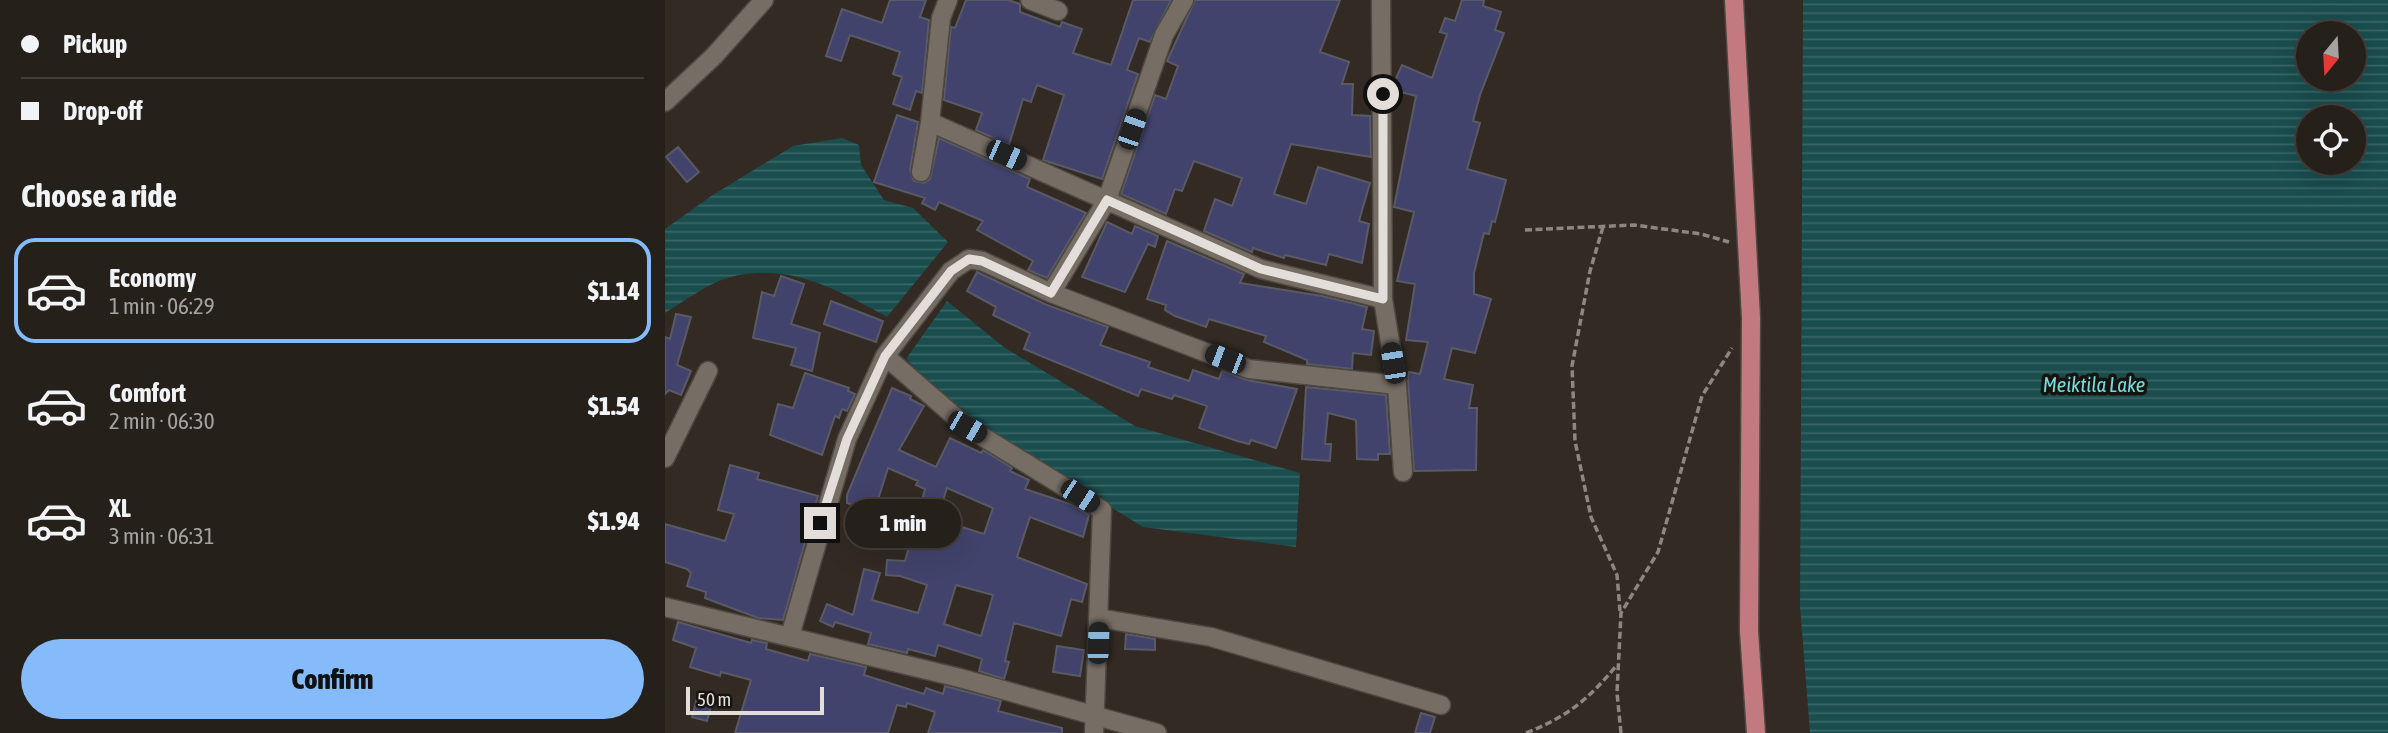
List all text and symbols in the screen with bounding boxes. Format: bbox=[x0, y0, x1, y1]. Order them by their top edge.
north arrow bbox=[2296, 21, 2366, 91]
map controls bbox=[2296, 21, 2366, 175]
text: Pickup bbox=[63, 29, 127, 59]
route start bbox=[1367, 78, 1399, 110]
text: Drop-off bbox=[63, 96, 143, 126]
button: locate bbox=[2296, 105, 2366, 175]
car bbox=[1116, 106, 1149, 152]
car bbox=[983, 137, 1030, 173]
text: Choose a ride bbox=[21, 177, 177, 214]
icon: car bbox=[25, 259, 88, 322]
text: Economy bbox=[109, 263, 196, 293]
text: $1.14 bbox=[588, 276, 640, 306]
text: 1 min · 06:29 bbox=[109, 293, 215, 319]
car bbox=[1380, 341, 1407, 385]
car bbox=[1202, 342, 1249, 376]
water label: Meiktila Lake bbox=[2043, 372, 2145, 396]
icon: car bbox=[25, 374, 88, 437]
text: Comfort bbox=[109, 378, 186, 408]
text: $1.54 bbox=[588, 391, 640, 421]
car bbox=[944, 407, 991, 447]
text: 2 min · 06:30 bbox=[109, 408, 215, 434]
car bbox=[1057, 476, 1104, 516]
icon: car bbox=[25, 489, 88, 552]
text: XL bbox=[109, 493, 131, 523]
callout: 1 min bbox=[845, 498, 960, 548]
text: $1.94 bbox=[588, 506, 640, 536]
route end bbox=[804, 507, 836, 539]
text: 1 min bbox=[880, 510, 926, 536]
text: 3 min · 06:31 bbox=[109, 523, 215, 549]
car bbox=[1087, 622, 1110, 664]
button: Confirm bbox=[21, 639, 644, 719]
scale bar bbox=[686, 684, 824, 716]
text: 50 m bbox=[697, 688, 731, 710]

